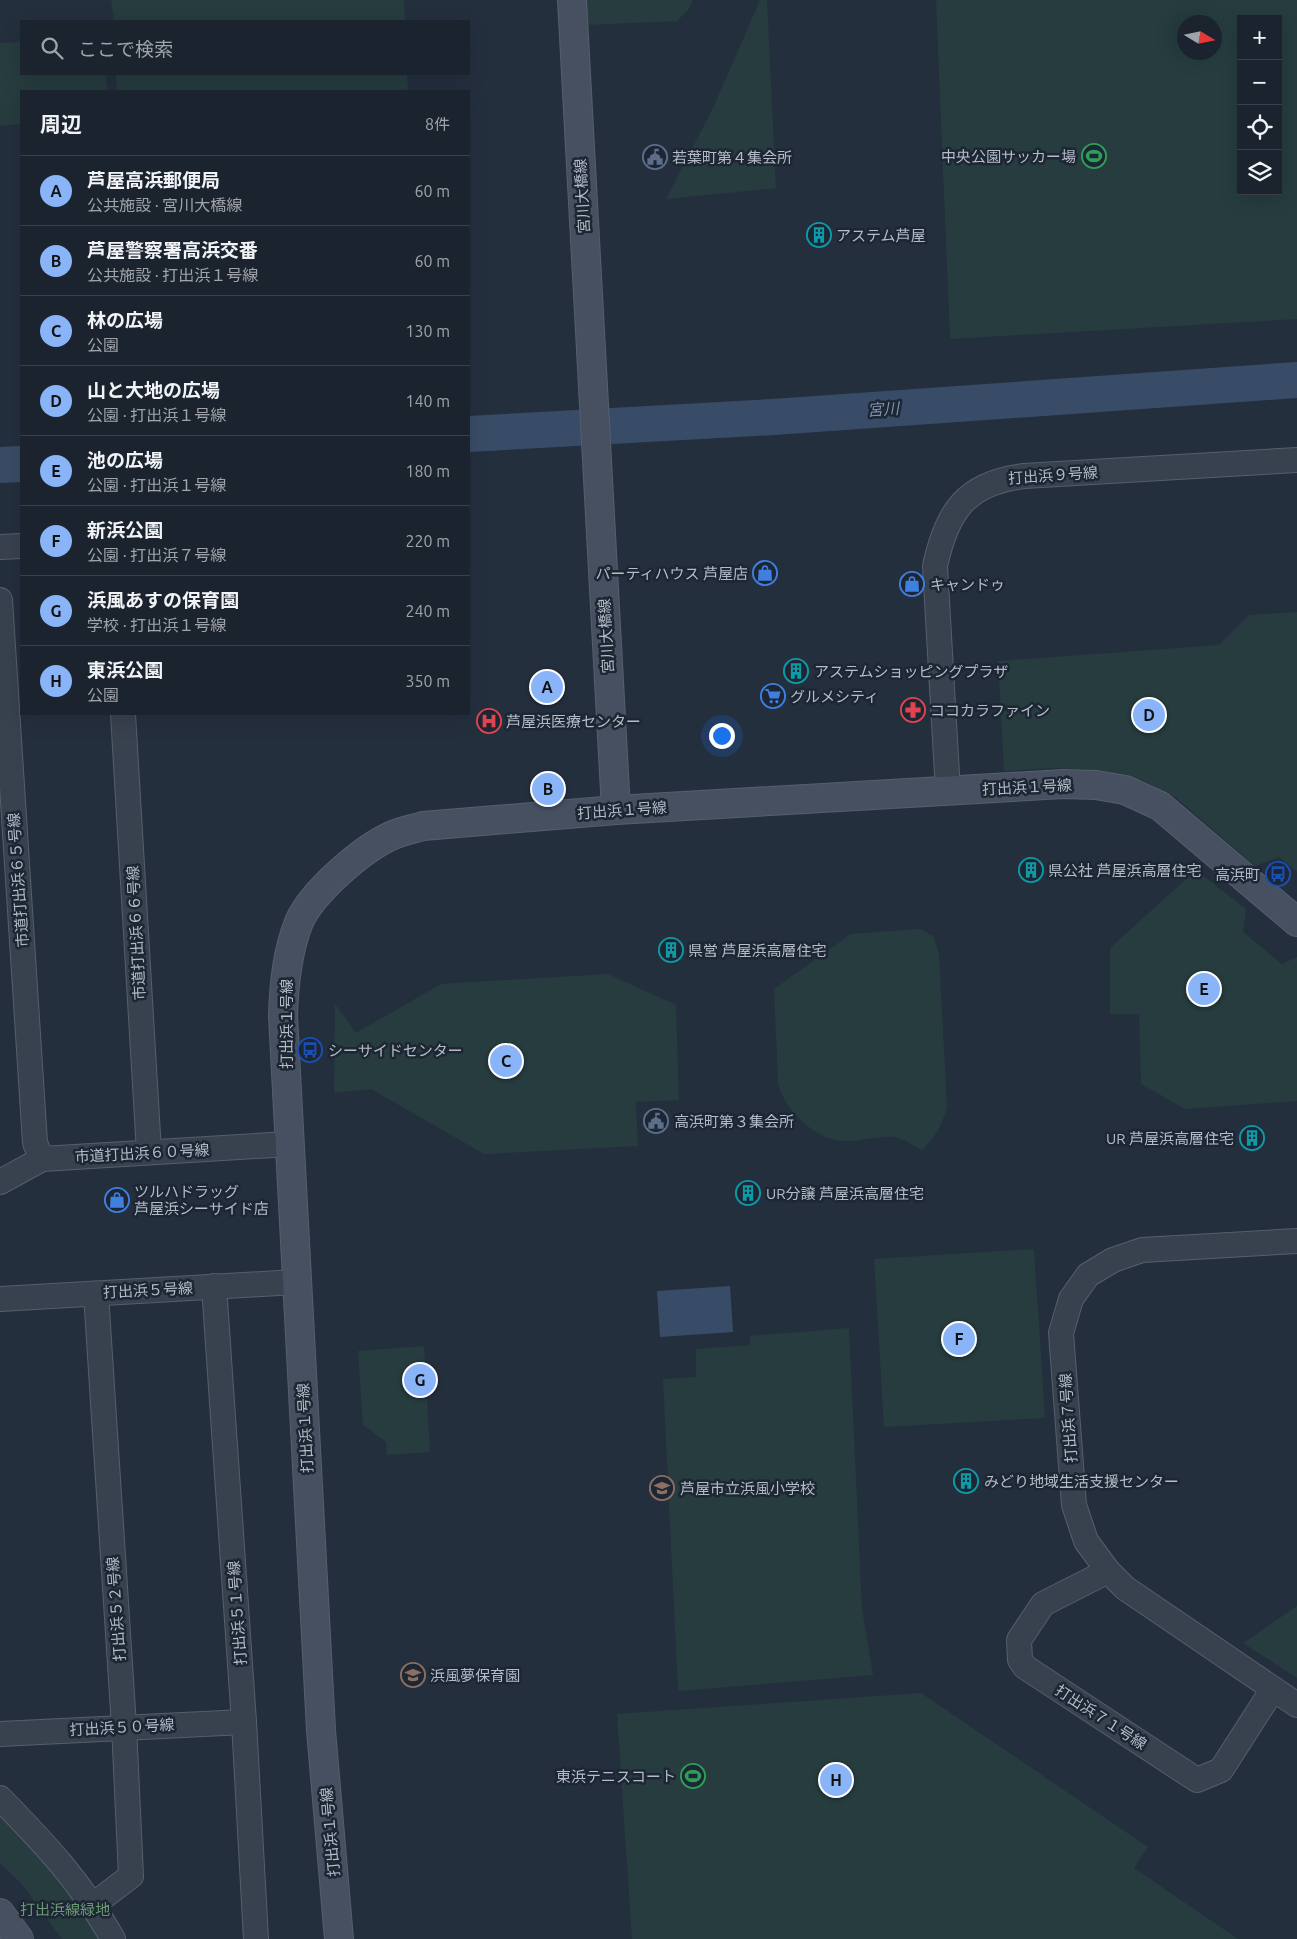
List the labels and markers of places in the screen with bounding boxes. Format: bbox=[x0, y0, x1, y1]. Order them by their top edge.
sports icon: 中央公園サッカー場 bbox=[1081, 143, 1107, 169]
public building icon: 若葉町第４集会所 bbox=[642, 144, 668, 170]
place label: 中央公園サッカー場 bbox=[941, 148, 1076, 165]
place label: 若葉町第４集会所 bbox=[672, 149, 792, 166]
building icon: アステム芦屋 bbox=[806, 222, 832, 248]
place label: アステム芦屋 bbox=[836, 227, 926, 244]
shop icon: パーティハウス 芦屋店 bbox=[752, 560, 778, 586]
place label: パーティハウス 芦屋店 bbox=[595, 565, 748, 582]
shop icon: キャンドゥ bbox=[899, 571, 925, 597]
place label: キャンドゥ bbox=[930, 576, 1005, 593]
building icon: アステムショッピングプラザ bbox=[783, 658, 809, 684]
place label: アステムショッピングプラザ bbox=[814, 663, 1009, 680]
pin: A bbox=[531, 668, 563, 706]
supermarket icon: グルメシティ bbox=[760, 683, 786, 709]
place label: グルメシティ bbox=[790, 688, 879, 705]
pin: D bbox=[1133, 696, 1165, 734]
pharmacy icon: ココカラファイン bbox=[900, 697, 926, 723]
place label: ココカラファイン bbox=[930, 702, 1050, 719]
hospital icon: 芦屋浜医療センター bbox=[476, 708, 502, 734]
place label: 芦屋浜医療センター bbox=[506, 713, 641, 730]
pin: B bbox=[532, 770, 564, 808]
building icon: 県公社 芦屋浜高層住宅 bbox=[1018, 857, 1044, 883]
bus stop icon: 高浜町 bbox=[1265, 861, 1291, 887]
place label: 県公社 芦屋浜高層住宅 bbox=[1048, 862, 1201, 879]
place label: 高浜町 bbox=[1215, 866, 1260, 883]
building icon: 県営 芦屋浜高層住宅 bbox=[658, 937, 684, 963]
place label: 県営 芦屋浜高層住宅 bbox=[688, 942, 826, 959]
pin: E bbox=[1188, 970, 1220, 1008]
bus stop icon: シーサイドセンター bbox=[297, 1037, 323, 1063]
place label: シーサイドセンター bbox=[328, 1042, 463, 1059]
pin: C bbox=[490, 1042, 522, 1080]
public building icon: 高浜町第３集会所 bbox=[643, 1108, 669, 1134]
place label: 高浜町第３集会所 bbox=[674, 1113, 794, 1130]
building icon: UR 芦屋浜高層住宅 bbox=[1239, 1125, 1265, 1151]
place label: UR 芦屋浜高層住宅 bbox=[1106, 1130, 1234, 1147]
building icon: UR分譲 芦屋浜高層住宅 bbox=[735, 1180, 761, 1206]
place label: ツルハドラッグ 芦屋浜シーサイド店 bbox=[134, 1183, 269, 1217]
place label: UR分譲 芦屋浜高層住宅 bbox=[766, 1185, 924, 1202]
shop icon: ツルハドラッグ 芦屋浜シーサイド店 bbox=[104, 1187, 130, 1213]
pin: F bbox=[943, 1320, 975, 1358]
pin: G bbox=[404, 1361, 436, 1399]
building icon: みどり地域生活支援センター bbox=[953, 1468, 979, 1494]
place label: みどり地域生活支援センター bbox=[984, 1473, 1179, 1490]
school or university icon: 芦屋市立浜風小学校 bbox=[649, 1475, 675, 1501]
place label: 芦屋市立浜風小学校 bbox=[680, 1480, 815, 1497]
school or university icon: 浜風夢保育園 bbox=[400, 1662, 426, 1688]
place label: 浜風夢保育園 bbox=[430, 1667, 520, 1684]
pin: H bbox=[820, 1761, 852, 1799]
sports icon: 東浜テニスコート bbox=[680, 1763, 706, 1789]
place label: 東浜テニスコート bbox=[556, 1768, 676, 1785]

